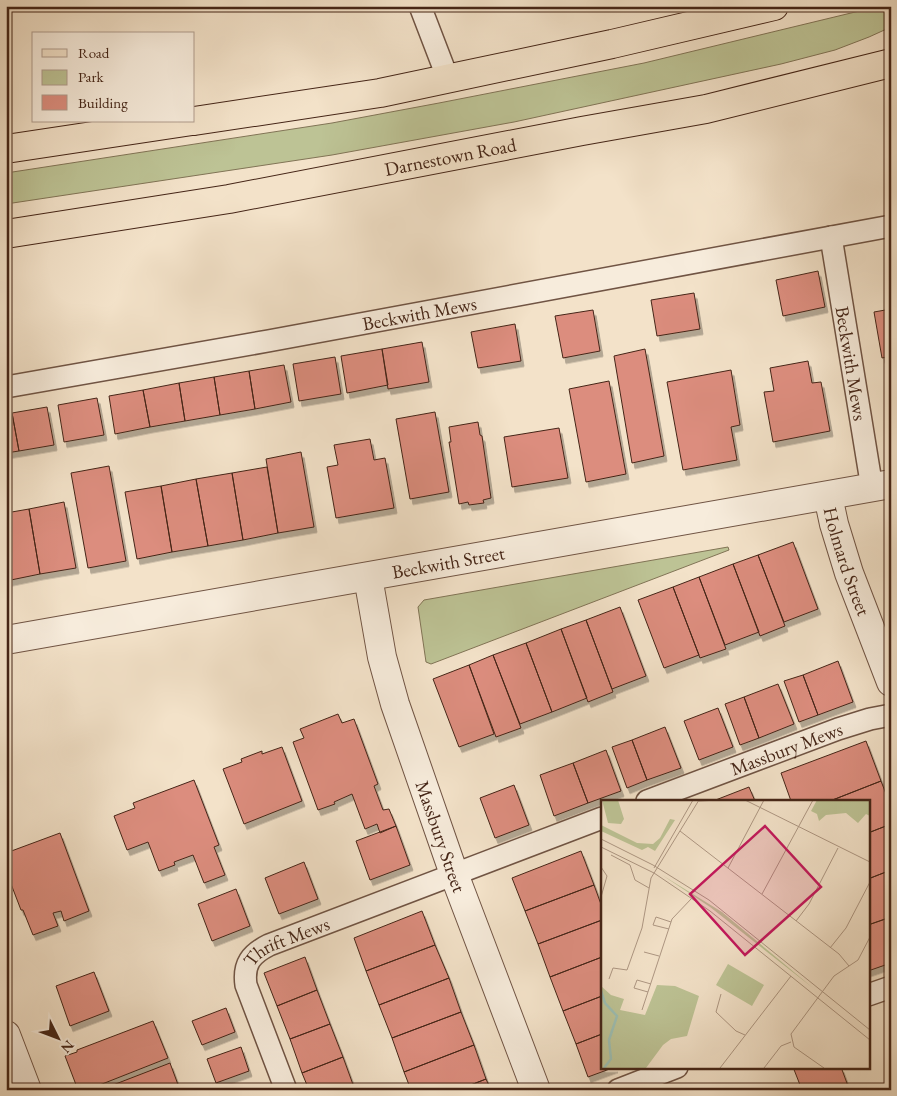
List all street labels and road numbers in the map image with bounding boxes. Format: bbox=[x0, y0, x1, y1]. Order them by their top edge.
street label: Darnestown Road bbox=[382, 131, 519, 181]
street label: Beckwith Mews bbox=[360, 290, 479, 336]
street label: Beckwith Mews bbox=[830, 304, 873, 422]
street label: Holmard Street bbox=[818, 505, 877, 619]
street label: Beckwith Street bbox=[390, 540, 507, 584]
street label: Massbury Mews bbox=[727, 716, 846, 781]
street label: Massbury Street bbox=[410, 777, 472, 896]
street label: Thrift Mews bbox=[237, 911, 333, 971]

